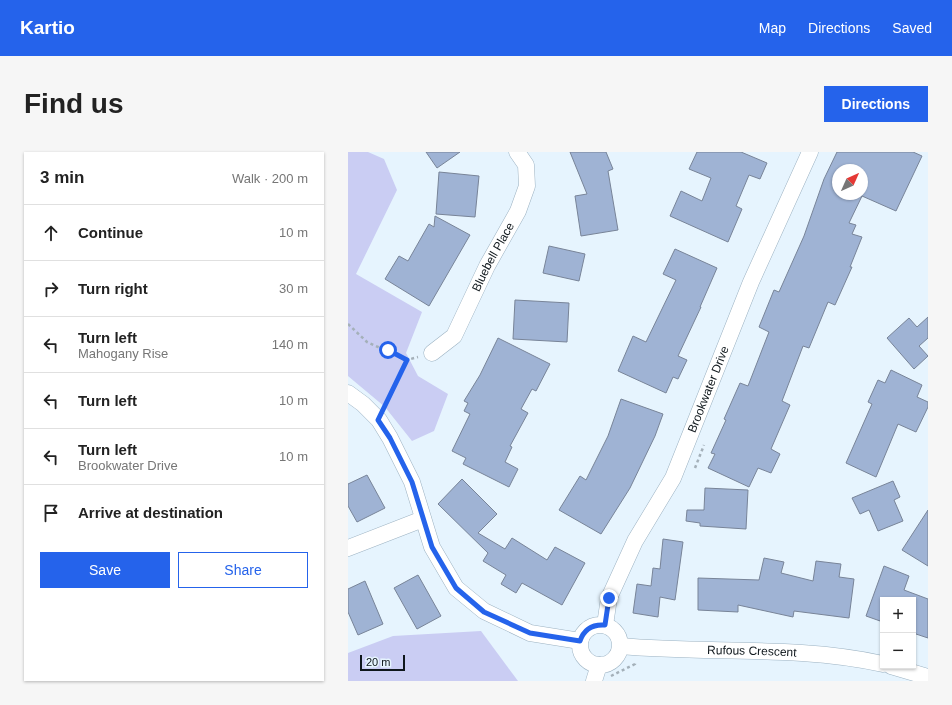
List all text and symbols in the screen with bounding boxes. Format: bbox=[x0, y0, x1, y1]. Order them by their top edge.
text: Kartio bbox=[20, 17, 75, 38]
text: Map bbox=[759, 20, 786, 36]
text: Directions bbox=[808, 20, 870, 36]
text: Saved bbox=[892, 20, 932, 36]
button: Directions bbox=[824, 86, 928, 122]
text: Find us bbox=[24, 88, 124, 119]
north arrow bbox=[832, 164, 868, 200]
text: 3 min bbox=[40, 168, 84, 187]
text: Walk · 200 m bbox=[232, 171, 308, 186]
street label: Bluebell Place bbox=[469, 220, 517, 294]
icon: ahead bbox=[40, 222, 62, 244]
text: Continue bbox=[78, 224, 143, 241]
text: 10 m bbox=[279, 225, 308, 240]
icon: right bbox=[40, 278, 62, 300]
text: Turn right bbox=[78, 280, 148, 297]
text: 30 m bbox=[279, 281, 308, 296]
text: Turn left bbox=[78, 329, 137, 346]
icon: left bbox=[40, 334, 62, 356]
text: 140 m bbox=[272, 337, 308, 352]
route start bbox=[379, 341, 397, 359]
street label: Brookwater Drive bbox=[685, 344, 732, 435]
text: Mahogany Rise bbox=[78, 346, 168, 361]
icon: left bbox=[40, 390, 62, 412]
text: Turn left bbox=[78, 392, 137, 409]
text: 10 m bbox=[279, 393, 308, 408]
text: Turn left bbox=[78, 441, 137, 458]
icon: left bbox=[40, 446, 62, 468]
text: 10 m bbox=[279, 449, 308, 464]
text: Brookwater Drive bbox=[78, 458, 178, 473]
icon: arrive bbox=[40, 502, 62, 524]
text: Arrive at destination bbox=[78, 504, 223, 521]
button: Save bbox=[40, 552, 170, 588]
button: Share bbox=[178, 552, 308, 588]
route end bbox=[600, 589, 618, 607]
map controls bbox=[880, 597, 916, 669]
button: + bbox=[880, 597, 916, 633]
button: − bbox=[880, 633, 916, 669]
street label: Rufous Crescent bbox=[707, 643, 798, 660]
scale bar bbox=[360, 653, 405, 672]
text: 20 m bbox=[366, 656, 390, 668]

